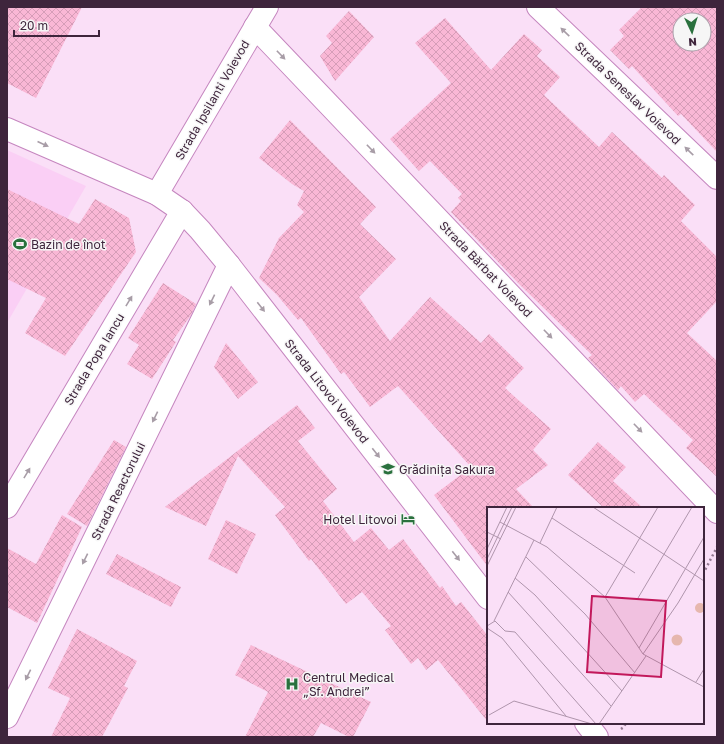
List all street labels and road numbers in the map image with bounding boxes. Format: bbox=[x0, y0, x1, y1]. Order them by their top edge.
street label: Strada Ipsilanti Voievod bbox=[172, 37, 252, 163]
street label: Strada Seneslav Voievod bbox=[572, 38, 684, 148]
street label: Strada Bărbat Voievod bbox=[436, 218, 536, 320]
street label: Strada Popa Iancu bbox=[61, 310, 127, 408]
street label: Strada Litovoi Voievod bbox=[282, 336, 372, 446]
street label: Strada Reactorului bbox=[88, 439, 148, 543]

